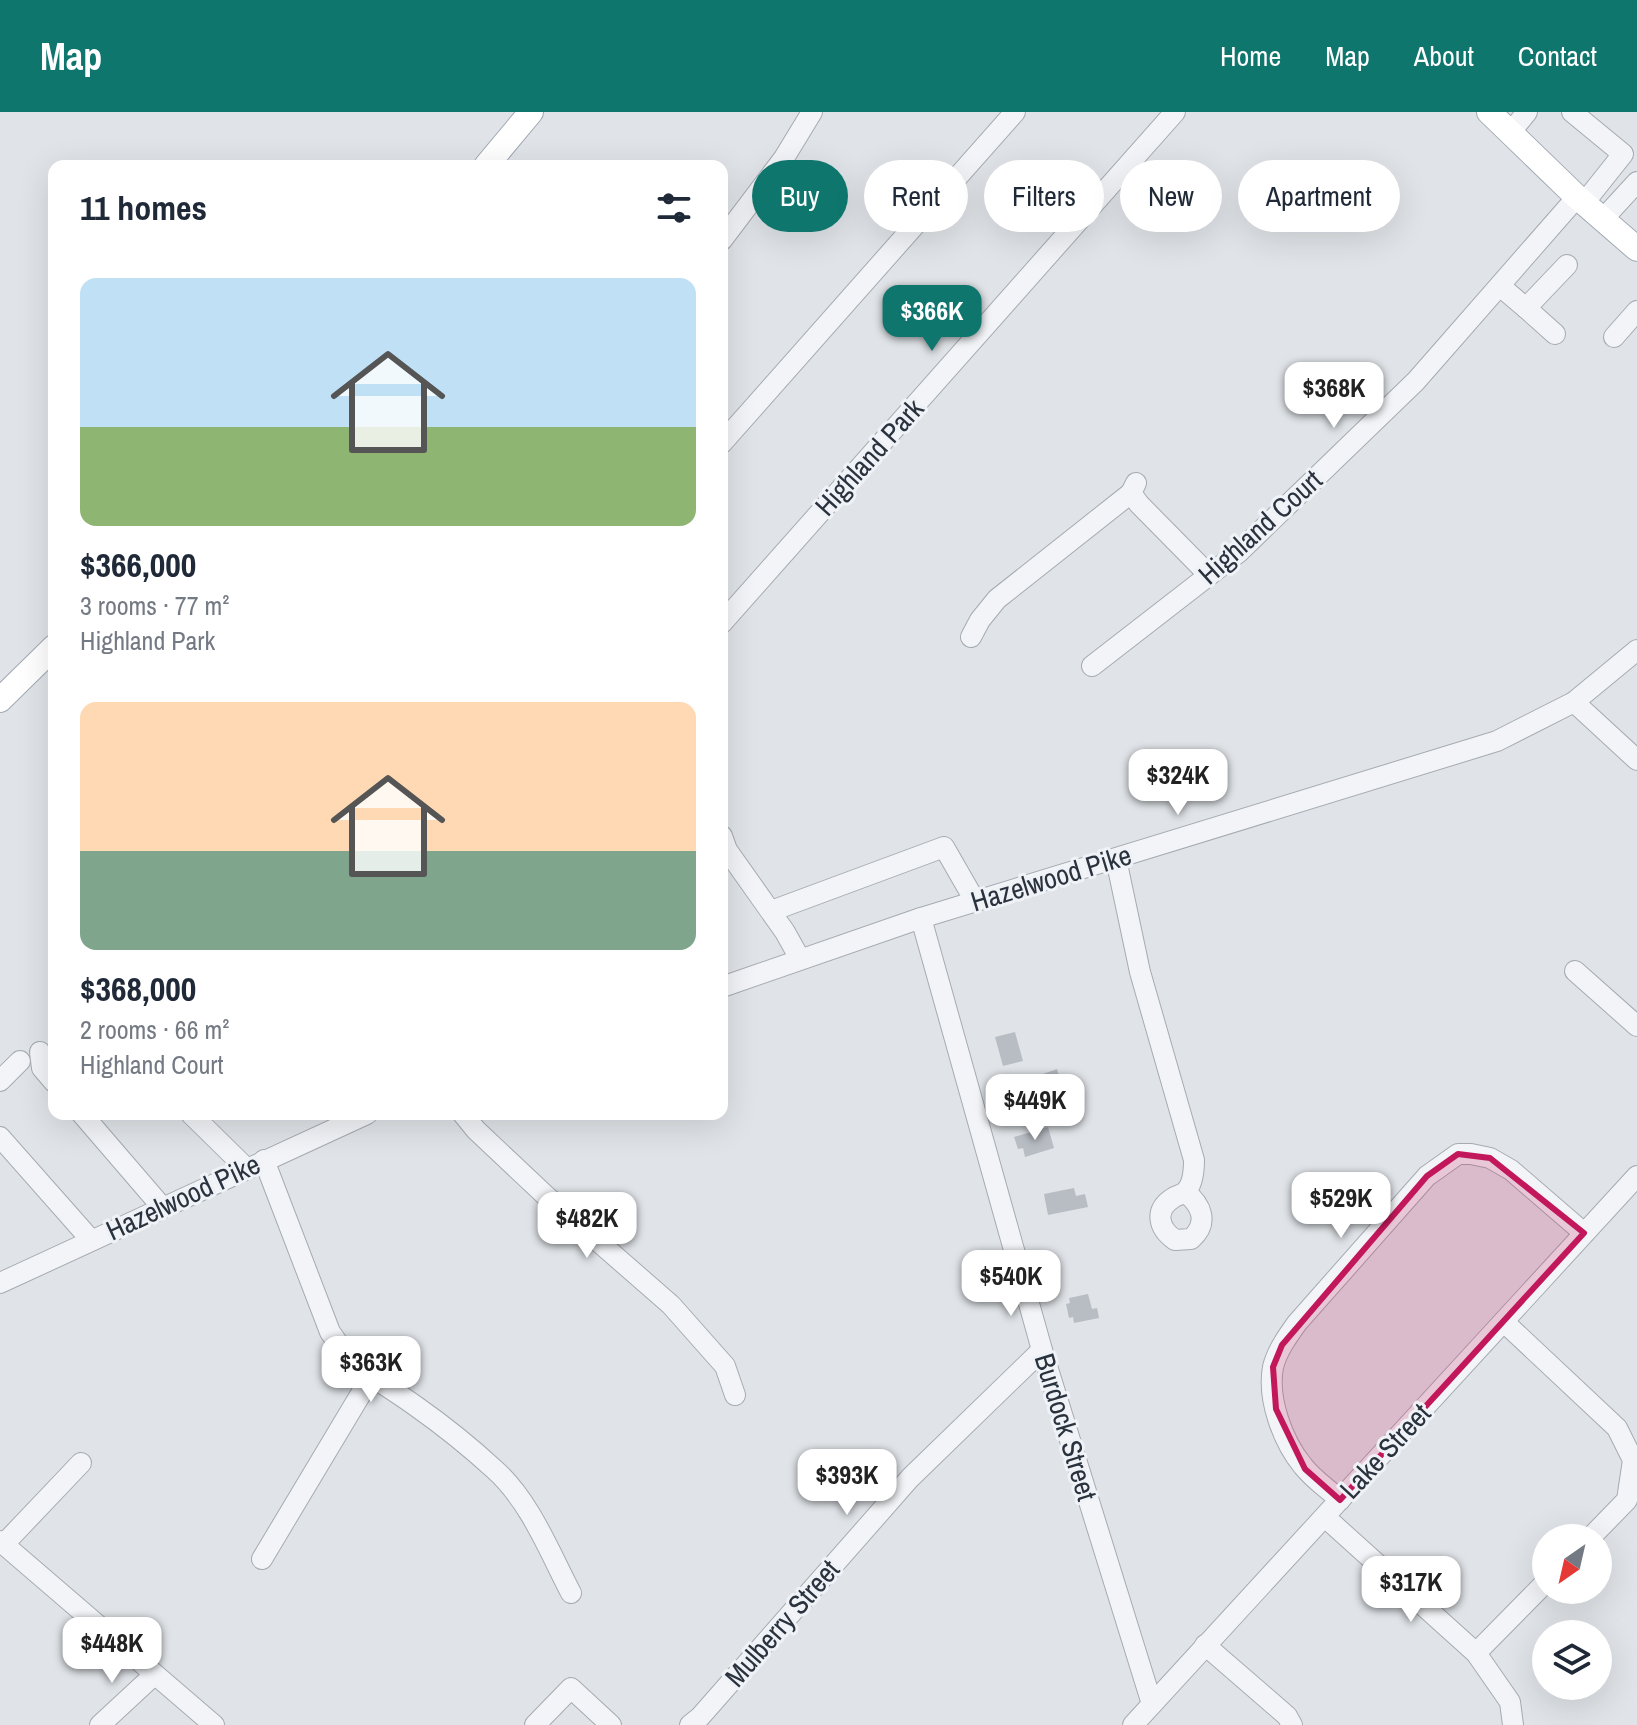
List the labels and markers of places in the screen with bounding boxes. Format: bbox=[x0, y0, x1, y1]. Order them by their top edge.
pin: $366K bbox=[876, 285, 988, 353]
pin: $368K bbox=[1278, 362, 1390, 430]
pin: $324K bbox=[1122, 749, 1234, 817]
pin: $449K bbox=[979, 1074, 1091, 1142]
pin: $529K bbox=[1285, 1172, 1397, 1240]
pin: $482K bbox=[531, 1192, 643, 1260]
pin: $540K bbox=[955, 1250, 1067, 1318]
pin: $363K bbox=[315, 1336, 427, 1404]
pin: $393K bbox=[791, 1449, 903, 1517]
pin: $317K bbox=[1355, 1556, 1467, 1624]
pin: $448K bbox=[56, 1617, 168, 1685]

